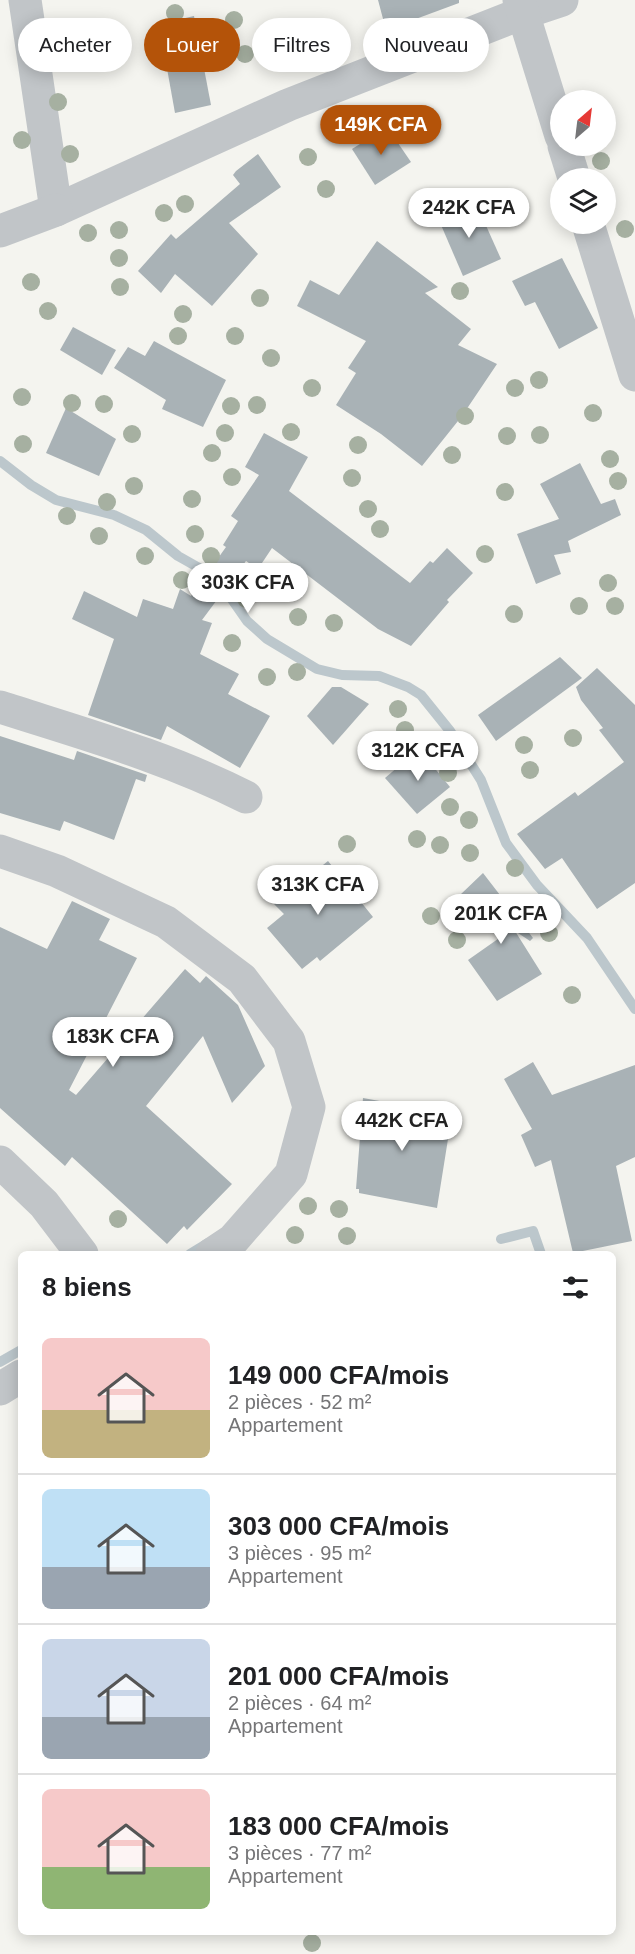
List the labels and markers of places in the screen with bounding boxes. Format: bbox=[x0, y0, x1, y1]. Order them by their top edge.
pin: 149K CFA bbox=[319, 105, 443, 156]
pin: 242K CFA bbox=[407, 188, 531, 239]
pin: 303K CFA bbox=[186, 563, 310, 614]
pin: 312K CFA bbox=[356, 731, 480, 782]
pin: 313K CFA bbox=[256, 865, 380, 916]
pin: 201K CFA bbox=[439, 894, 563, 945]
pin: 183K CFA bbox=[51, 1017, 175, 1068]
pin: 442K CFA bbox=[340, 1101, 464, 1152]

